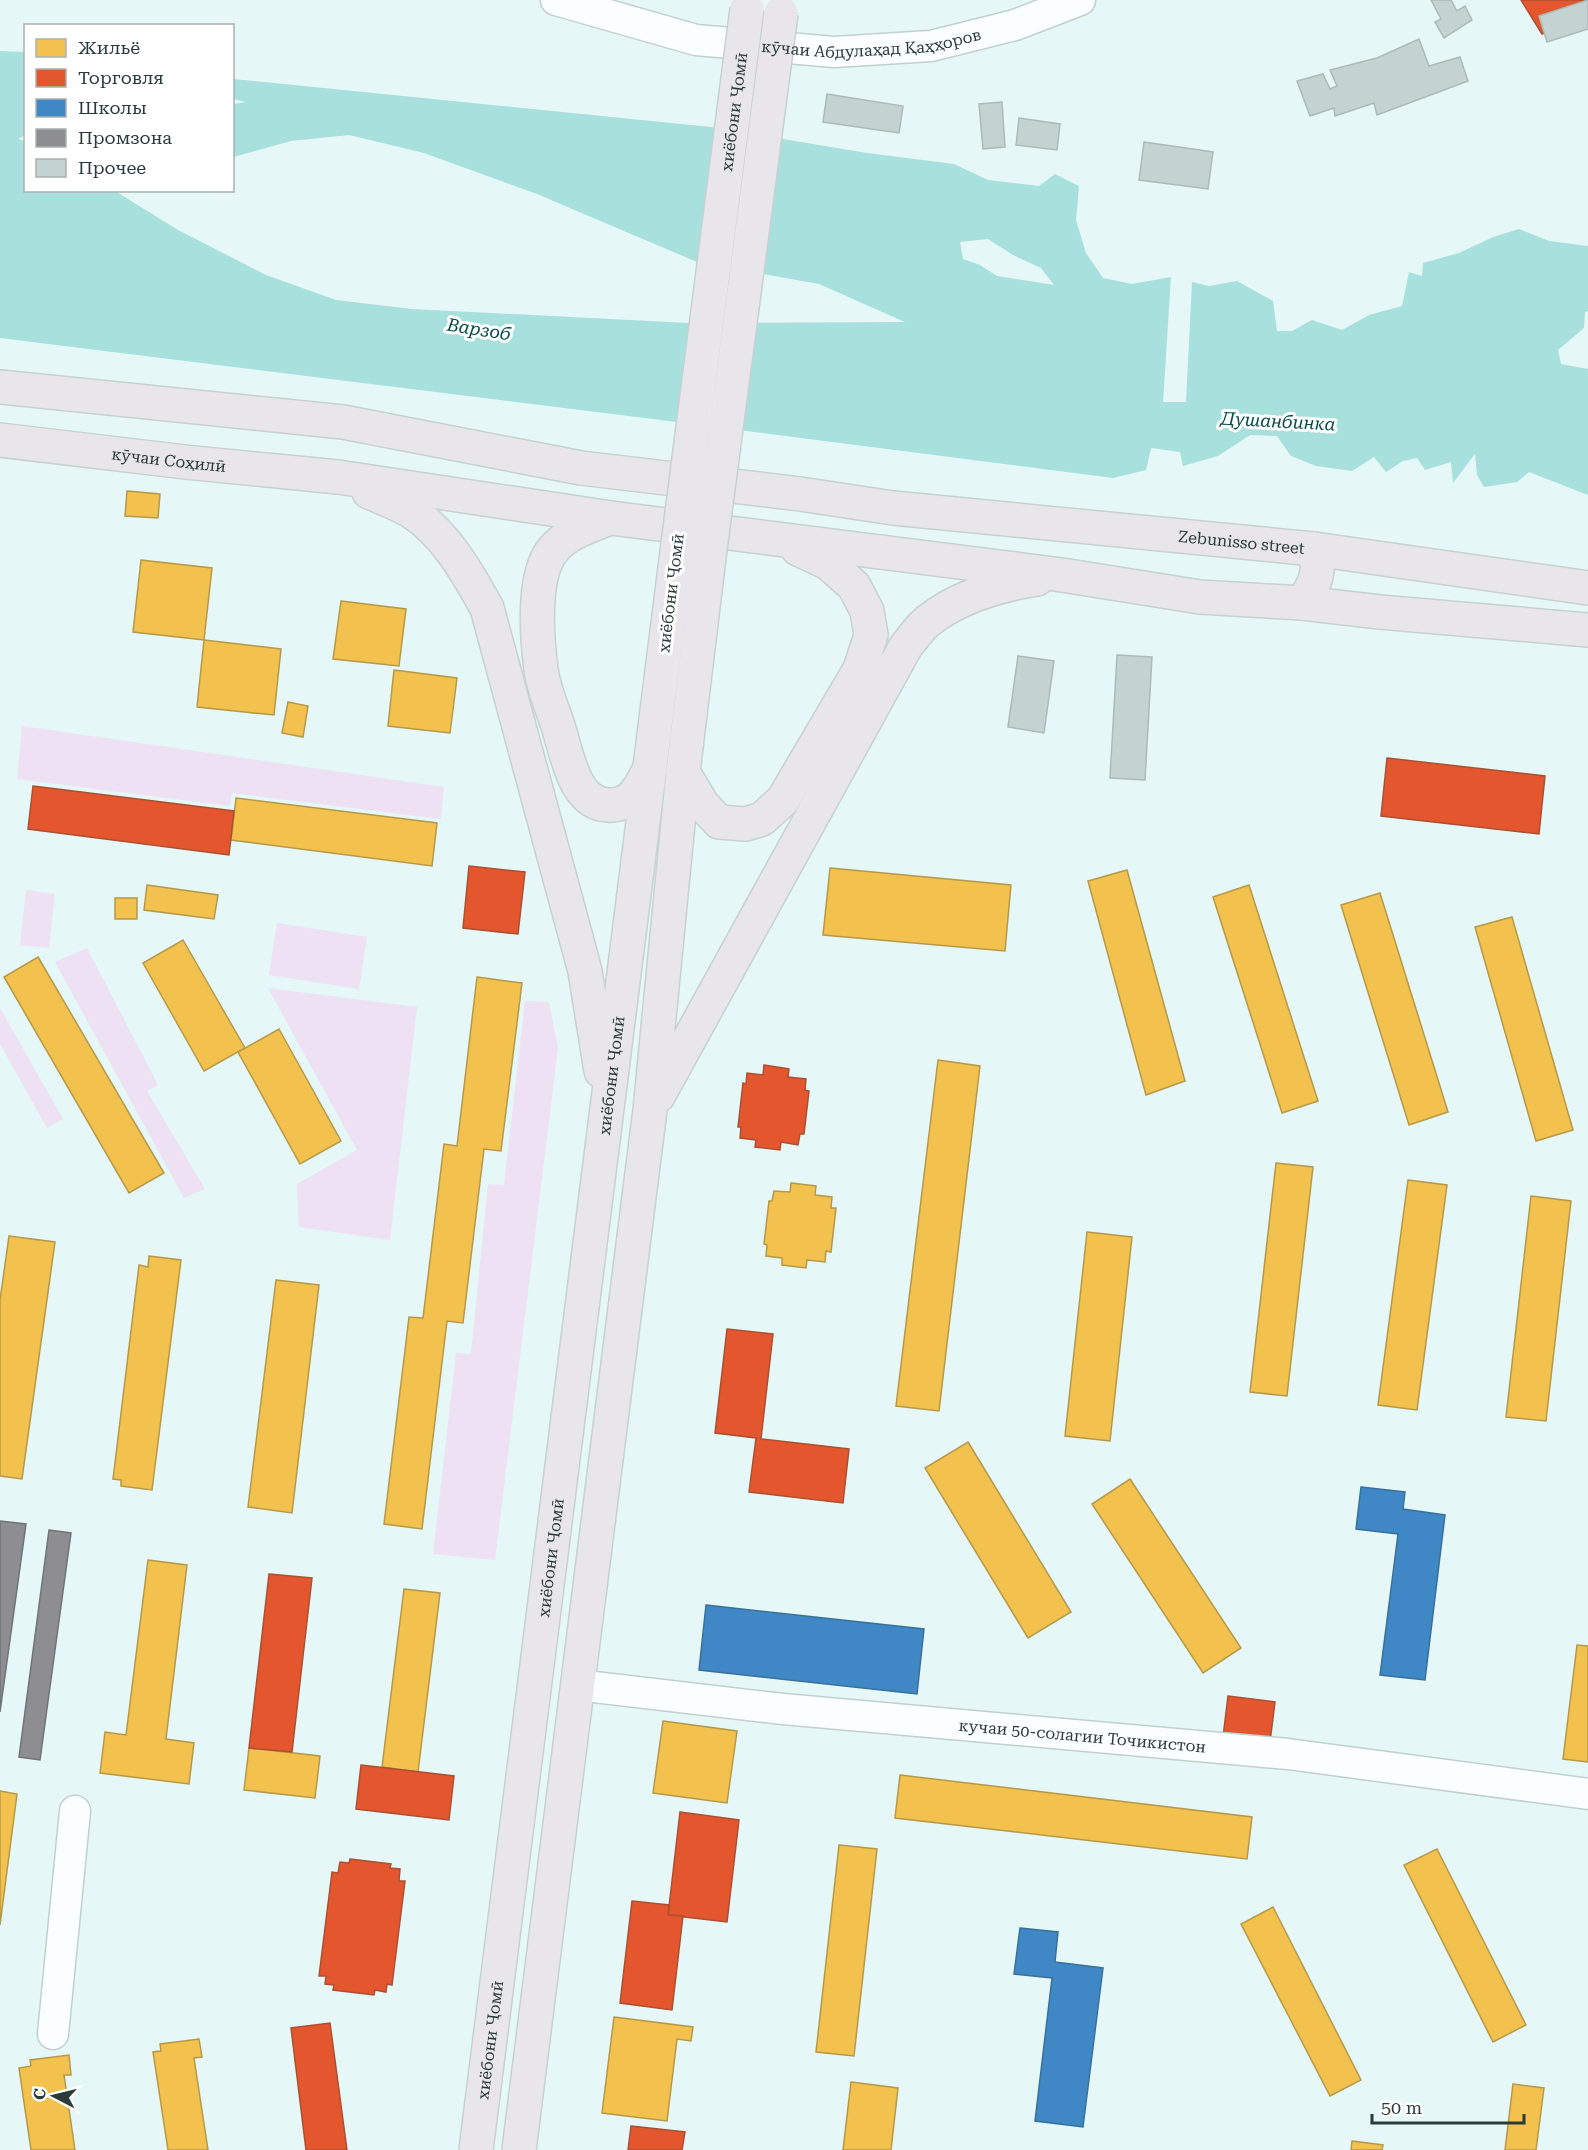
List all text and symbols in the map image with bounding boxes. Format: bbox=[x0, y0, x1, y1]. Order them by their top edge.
legend bbox=[24, 24, 234, 192]
street label: кӯчаи Абдулаҳад Қаҳҳоров bbox=[761, 24, 983, 62]
text: Жильё bbox=[78, 37, 140, 58]
street label: хиёбони Ҷомӣ bbox=[717, 51, 751, 172]
text: Торговля bbox=[78, 67, 164, 88]
text: Школы bbox=[78, 97, 147, 118]
text: Промзона bbox=[78, 127, 172, 148]
text: Прочее bbox=[78, 157, 146, 178]
water label: Варзоб bbox=[445, 313, 513, 344]
water label: Душанбинка bbox=[1219, 407, 1336, 434]
street label: кӯчаи Соҳилӣ bbox=[111, 444, 227, 476]
street label: Zebunisso street bbox=[1177, 526, 1306, 558]
street label: хиёбони Ҷомӣ bbox=[654, 532, 688, 653]
street label: хиёбони Ҷомӣ bbox=[594, 1015, 628, 1136]
street label: хиёбони Ҷомӣ bbox=[534, 1497, 567, 1618]
street label: кучаи 50-солагии Точикистон bbox=[958, 1715, 1207, 1756]
street label: хиёбони Ҷомӣ bbox=[473, 1979, 507, 2100]
north arrow bbox=[24, 2066, 84, 2126]
scale bar bbox=[1372, 2087, 1524, 2125]
text: С bbox=[29, 2088, 50, 2101]
text: 50 m bbox=[1381, 2097, 1422, 2118]

